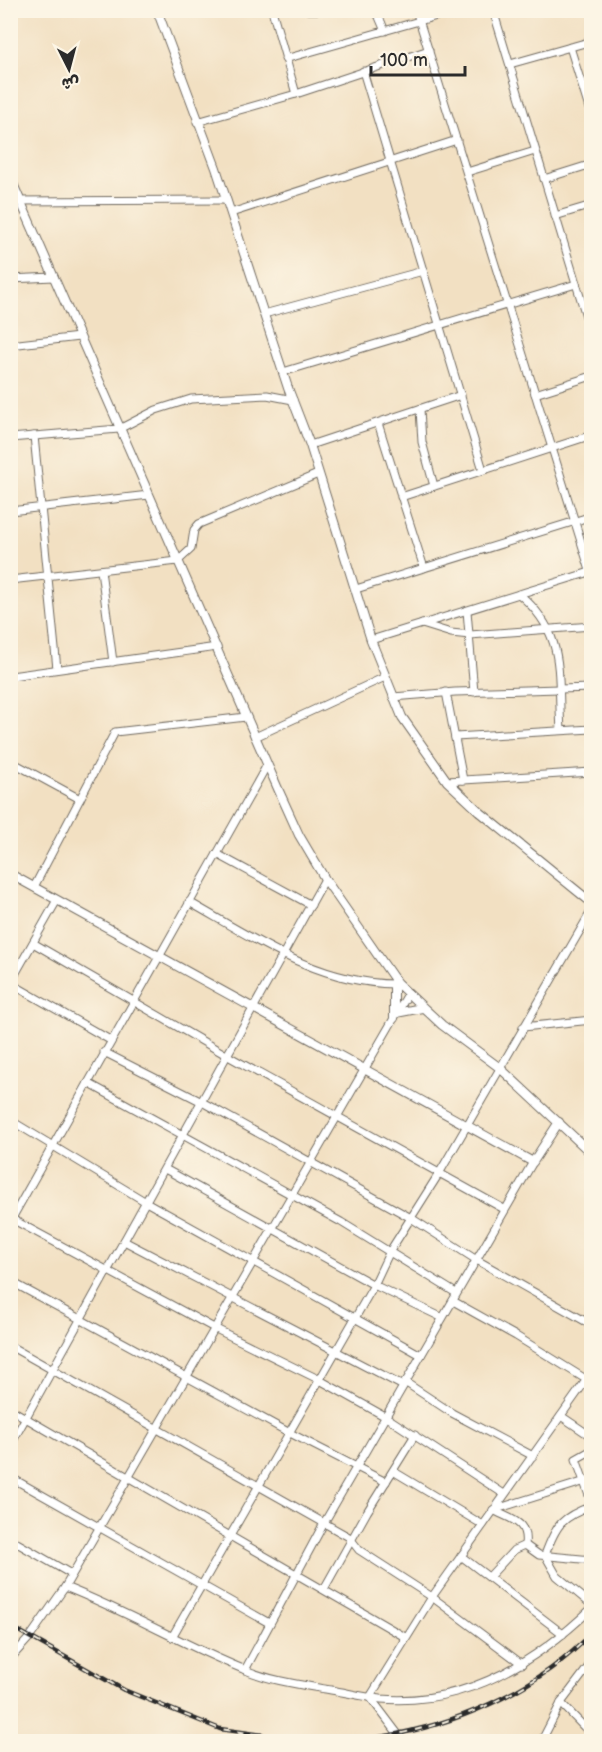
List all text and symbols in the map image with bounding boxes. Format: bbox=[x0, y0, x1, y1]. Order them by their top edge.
north arrow bbox=[39, 39, 99, 99]
scale bar bbox=[371, 39, 466, 77]
text: 100 m bbox=[380, 50, 428, 71]
text: ش bbox=[61, 72, 80, 93]

